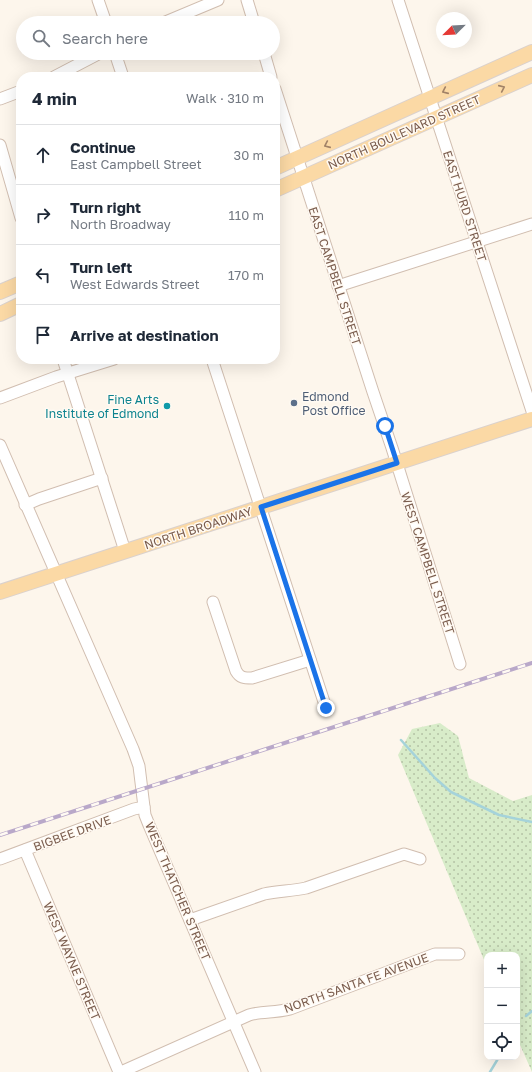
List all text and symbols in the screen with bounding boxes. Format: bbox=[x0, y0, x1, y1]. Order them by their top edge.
north arrow bbox=[436, 12, 472, 48]
search box bbox=[16, 16, 280, 60]
icon: search bbox=[30, 27, 52, 49]
text: Search here bbox=[62, 29, 148, 47]
one-way arrow bbox=[498, 85, 505, 93]
one-way arrow bbox=[442, 86, 450, 94]
text: 4 min bbox=[32, 88, 77, 109]
text: Walk · 310 m bbox=[186, 90, 264, 106]
street label: NORTH BOULEVARD STREET bbox=[325, 91, 483, 172]
text: Continue bbox=[70, 138, 136, 156]
one-way arrow bbox=[323, 140, 330, 148]
icon: ahead bbox=[32, 144, 54, 166]
text: 30 m bbox=[234, 147, 264, 163]
street label: EAST HURD STREET bbox=[440, 148, 490, 264]
text: East Campbell Street bbox=[70, 156, 202, 172]
text: Turn right bbox=[70, 198, 141, 216]
icon: right bbox=[32, 204, 54, 226]
street label: EAST CAMPBELL STREET bbox=[305, 205, 365, 348]
text: 110 m bbox=[229, 207, 264, 223]
text: North Broadway bbox=[70, 216, 171, 232]
text: Turn left bbox=[70, 258, 132, 276]
icon: left bbox=[32, 264, 54, 286]
text: 170 m bbox=[228, 267, 264, 283]
text: West Edwards Street bbox=[70, 276, 200, 292]
icon: arrive bbox=[32, 324, 54, 346]
text: Arrive at destination bbox=[70, 326, 219, 344]
place label: Edmond Post Office bbox=[302, 389, 366, 418]
place label: Fine Arts Institute of Edmond bbox=[45, 392, 159, 421]
marker: Edmond Post Office bbox=[289, 398, 299, 408]
marker: Fine Arts Institute of Edmond bbox=[162, 401, 172, 411]
route start bbox=[376, 417, 394, 435]
street label: WEST CAMPBELL STREET bbox=[398, 490, 458, 636]
street label: NORTH BROADWAY bbox=[142, 503, 254, 552]
route end bbox=[317, 699, 335, 717]
street label: BIGBEE DRIVE bbox=[31, 812, 113, 854]
street label: WEST THATCHER STREET bbox=[142, 820, 214, 963]
street label: WEST WAYNE STREET bbox=[40, 900, 104, 1023]
street label: NORTH SANTA FE AVENUE bbox=[282, 950, 430, 1016]
map controls bbox=[484, 952, 520, 1060]
button: + bbox=[484, 952, 520, 988]
button: − bbox=[484, 988, 520, 1024]
button: locate bbox=[484, 1024, 520, 1060]

